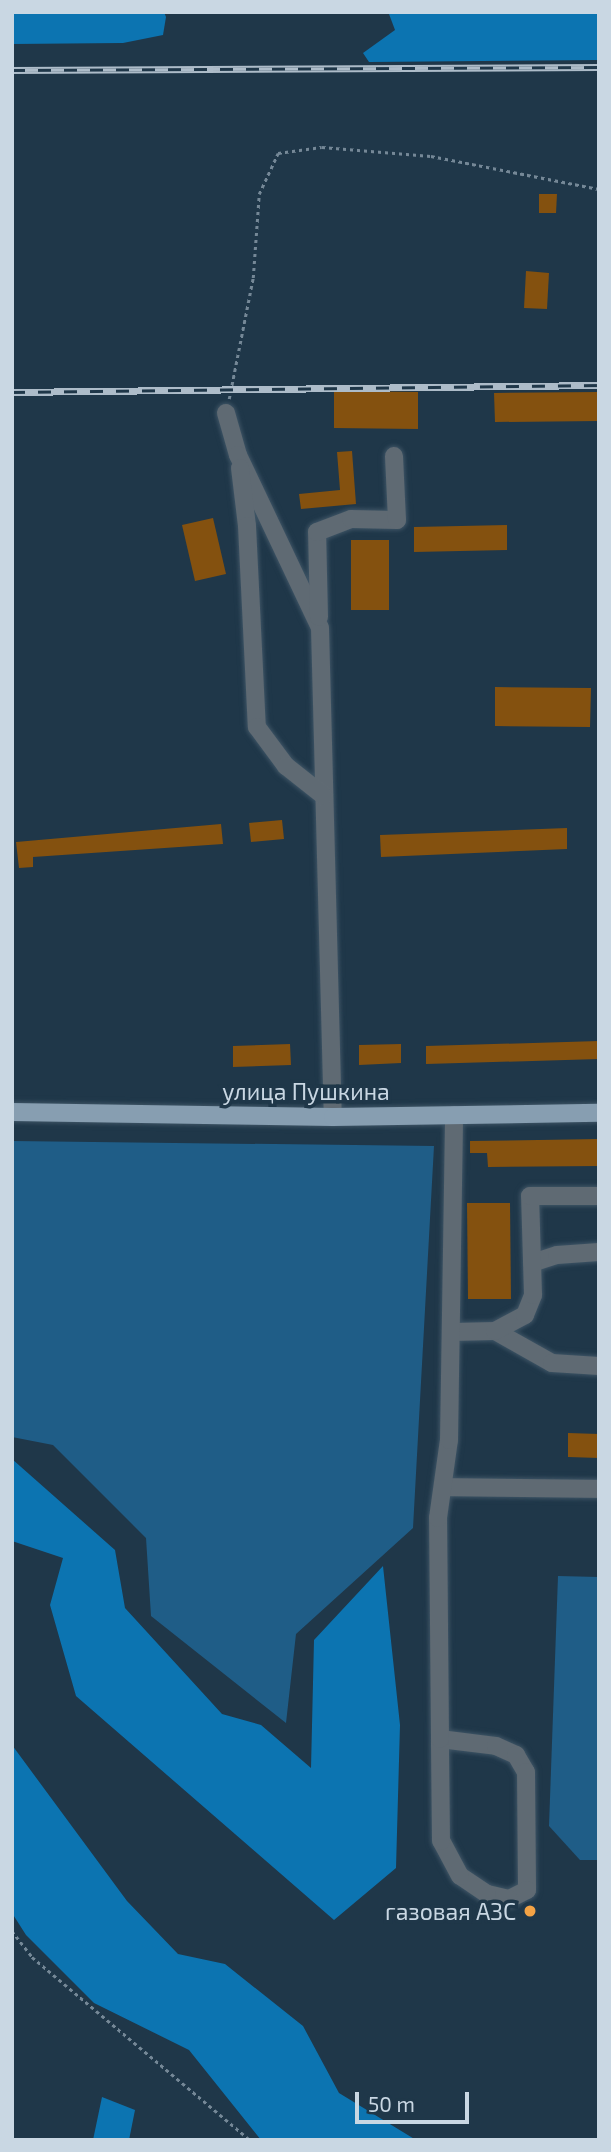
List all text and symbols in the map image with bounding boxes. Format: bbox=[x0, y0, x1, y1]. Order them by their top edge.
street label: улица Пушкина bbox=[222, 1077, 390, 1105]
place label: газовая АЗС bbox=[385, 1897, 516, 1925]
marker: газовая АЗС bbox=[522, 1903, 538, 1919]
scale bar bbox=[359, 2078, 473, 2122]
text: 50 m bbox=[368, 2091, 415, 2116]

